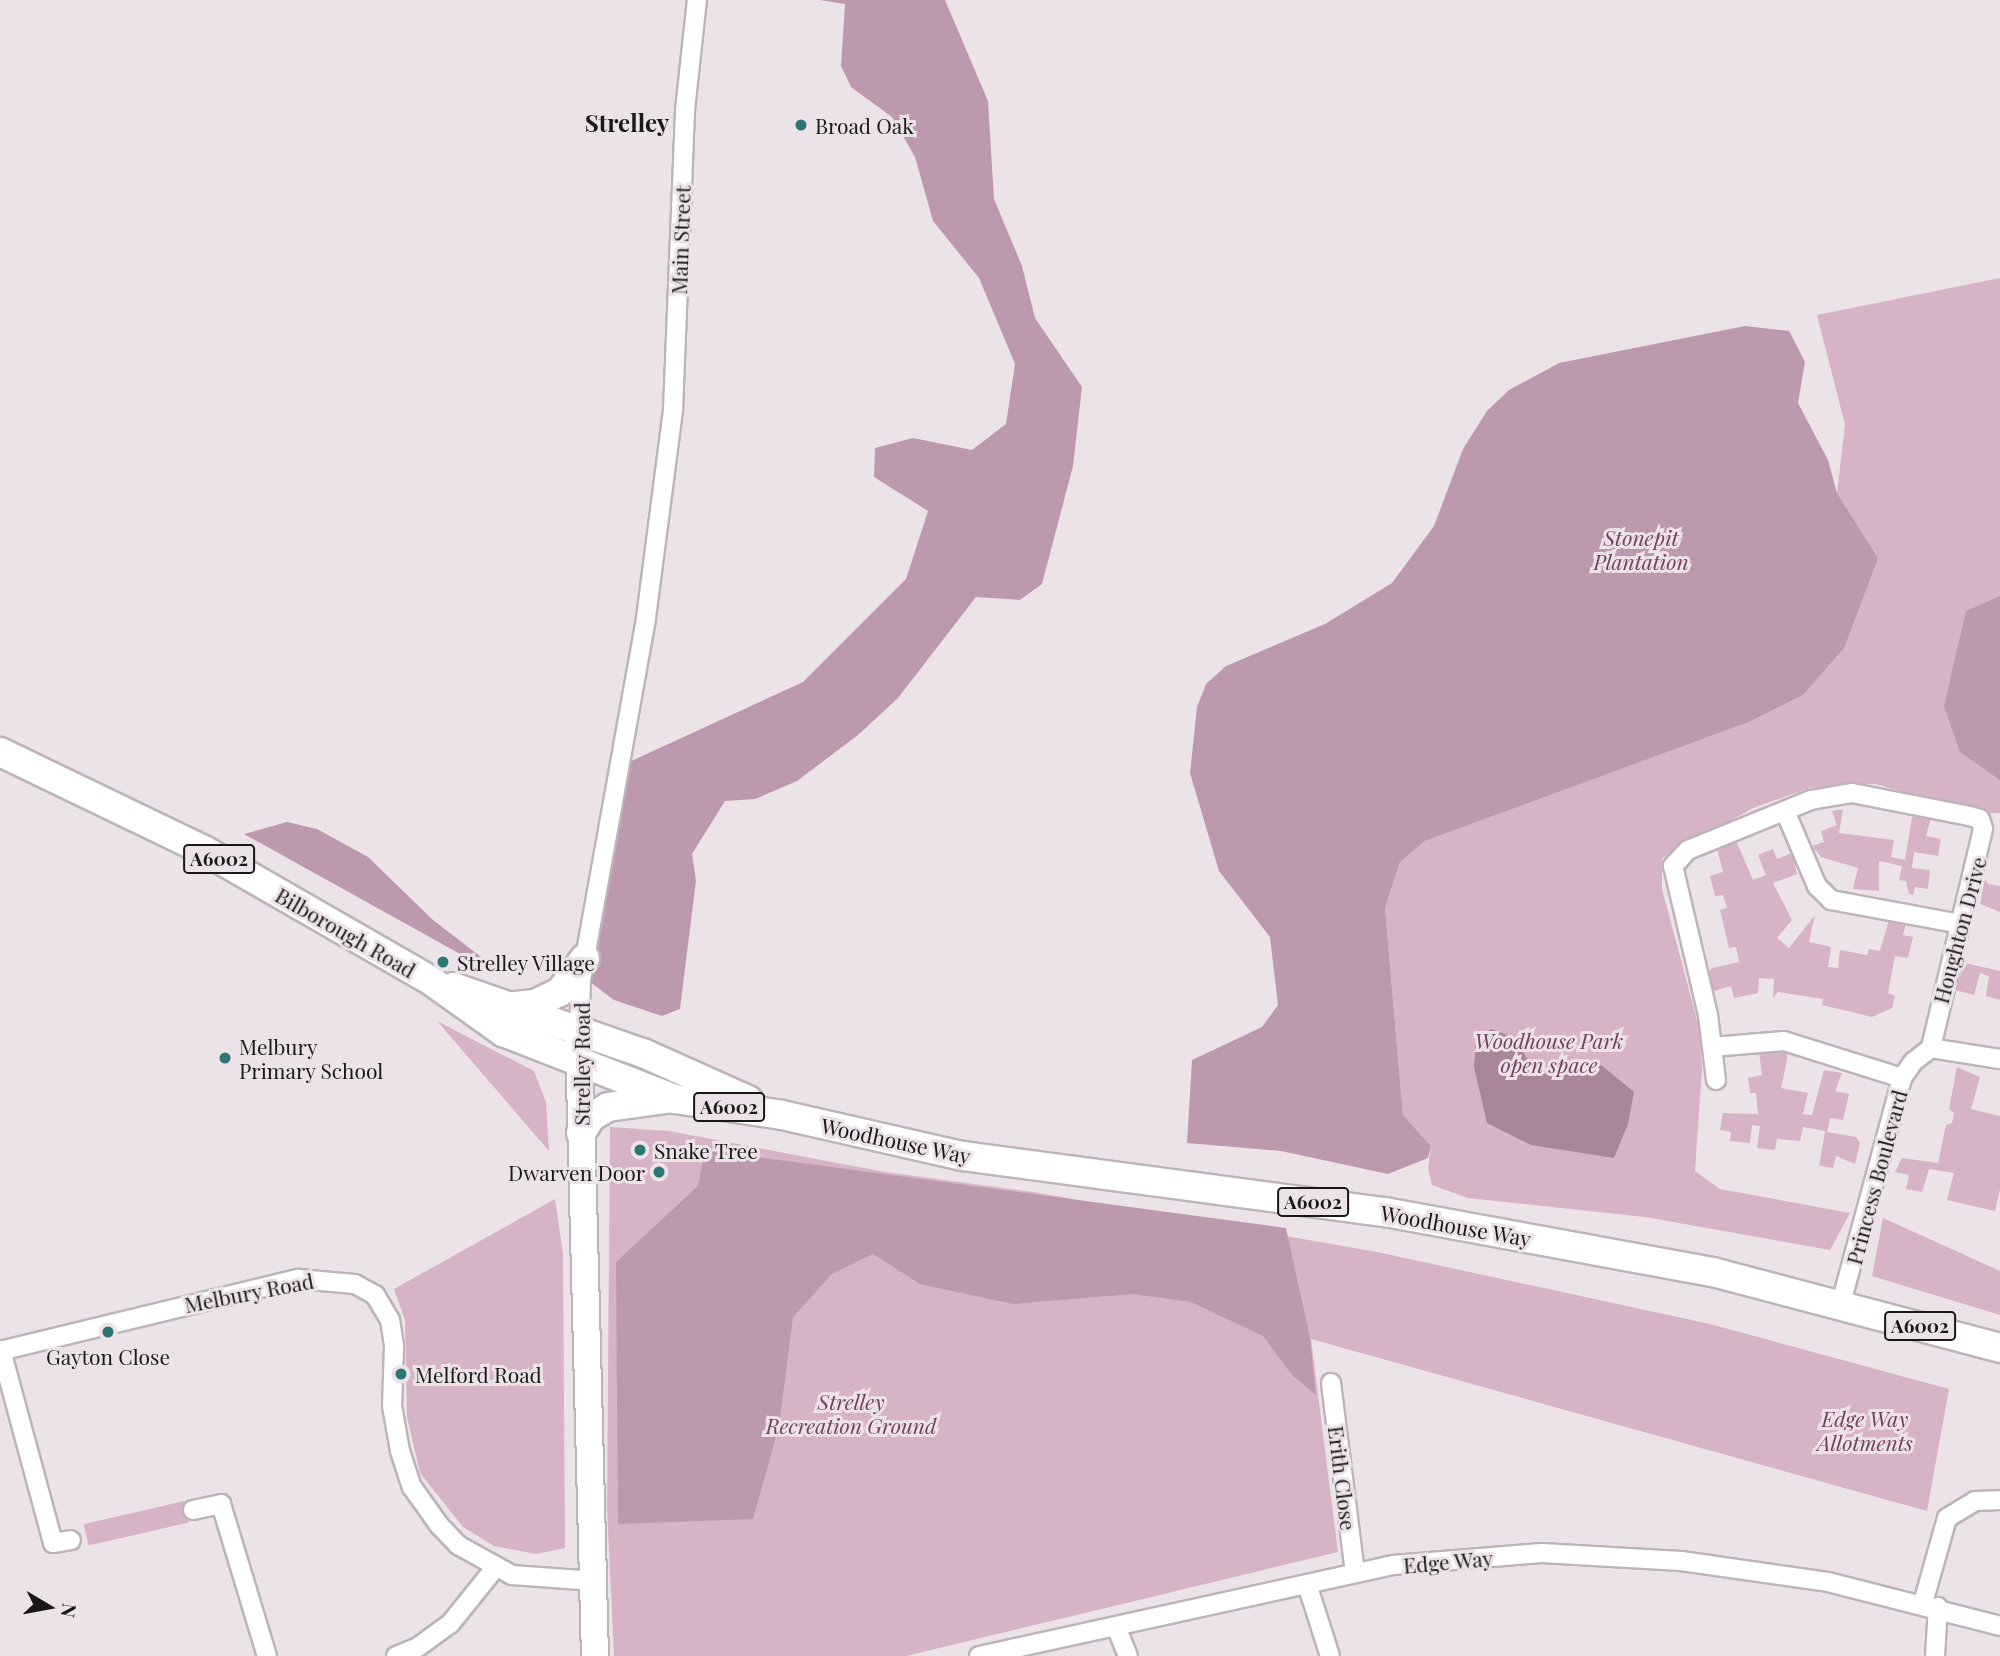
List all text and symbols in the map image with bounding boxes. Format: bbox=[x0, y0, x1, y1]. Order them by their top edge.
district label: Strelley bbox=[585, 109, 669, 137]
place label: Broad Oak bbox=[815, 112, 914, 138]
marker: Broad Oak bbox=[793, 117, 809, 133]
street label: Main Street bbox=[666, 185, 694, 295]
park label: Stonepit Plantation bbox=[1593, 524, 1689, 574]
road number: A6002 bbox=[182, 844, 256, 874]
street label: Houghton Drive bbox=[1927, 854, 1991, 1006]
street label: Bilborough Road bbox=[271, 882, 421, 982]
place label: Strelley Village bbox=[457, 949, 596, 975]
marker: Strelley Village bbox=[435, 954, 451, 970]
street label: Strelley Road bbox=[568, 1002, 594, 1126]
park label: Woodhouse Park open space bbox=[1475, 1027, 1623, 1077]
place label: Melbury Primary School bbox=[239, 1033, 384, 1083]
marker: Melbury Primary School bbox=[217, 1050, 233, 1066]
street label: Princess Boulevard bbox=[1841, 1087, 1911, 1267]
road number: A6002 bbox=[692, 1092, 766, 1122]
street label: Woodhouse Way bbox=[819, 1112, 973, 1168]
place label: Snake Tree bbox=[654, 1137, 758, 1163]
marker: Snake Tree bbox=[632, 1142, 648, 1158]
place label: Dwarven Door bbox=[508, 1159, 645, 1185]
marker: Dwarven Door bbox=[651, 1164, 667, 1180]
road number: A6002 bbox=[1276, 1186, 1350, 1218]
street label: Woodhouse Way bbox=[1379, 1199, 1533, 1251]
street label: Melbury Road bbox=[182, 1267, 316, 1317]
road number: A6002 bbox=[1883, 1310, 1957, 1342]
marker: Gayton Close bbox=[100, 1324, 116, 1340]
place label: Gayton Close bbox=[46, 1343, 170, 1369]
place label: Melford Road bbox=[415, 1361, 542, 1387]
marker: Melford Road bbox=[393, 1366, 409, 1382]
park label: Strelley Recreation Ground bbox=[766, 1388, 936, 1438]
park label: Edge Way Allotments bbox=[1817, 1405, 1913, 1455]
street label: Erith Close bbox=[1324, 1424, 1362, 1532]
street label: Edge Way bbox=[1402, 1545, 1494, 1577]
north arrow bbox=[14, 1572, 84, 1642]
text: N bbox=[56, 1602, 84, 1620]

